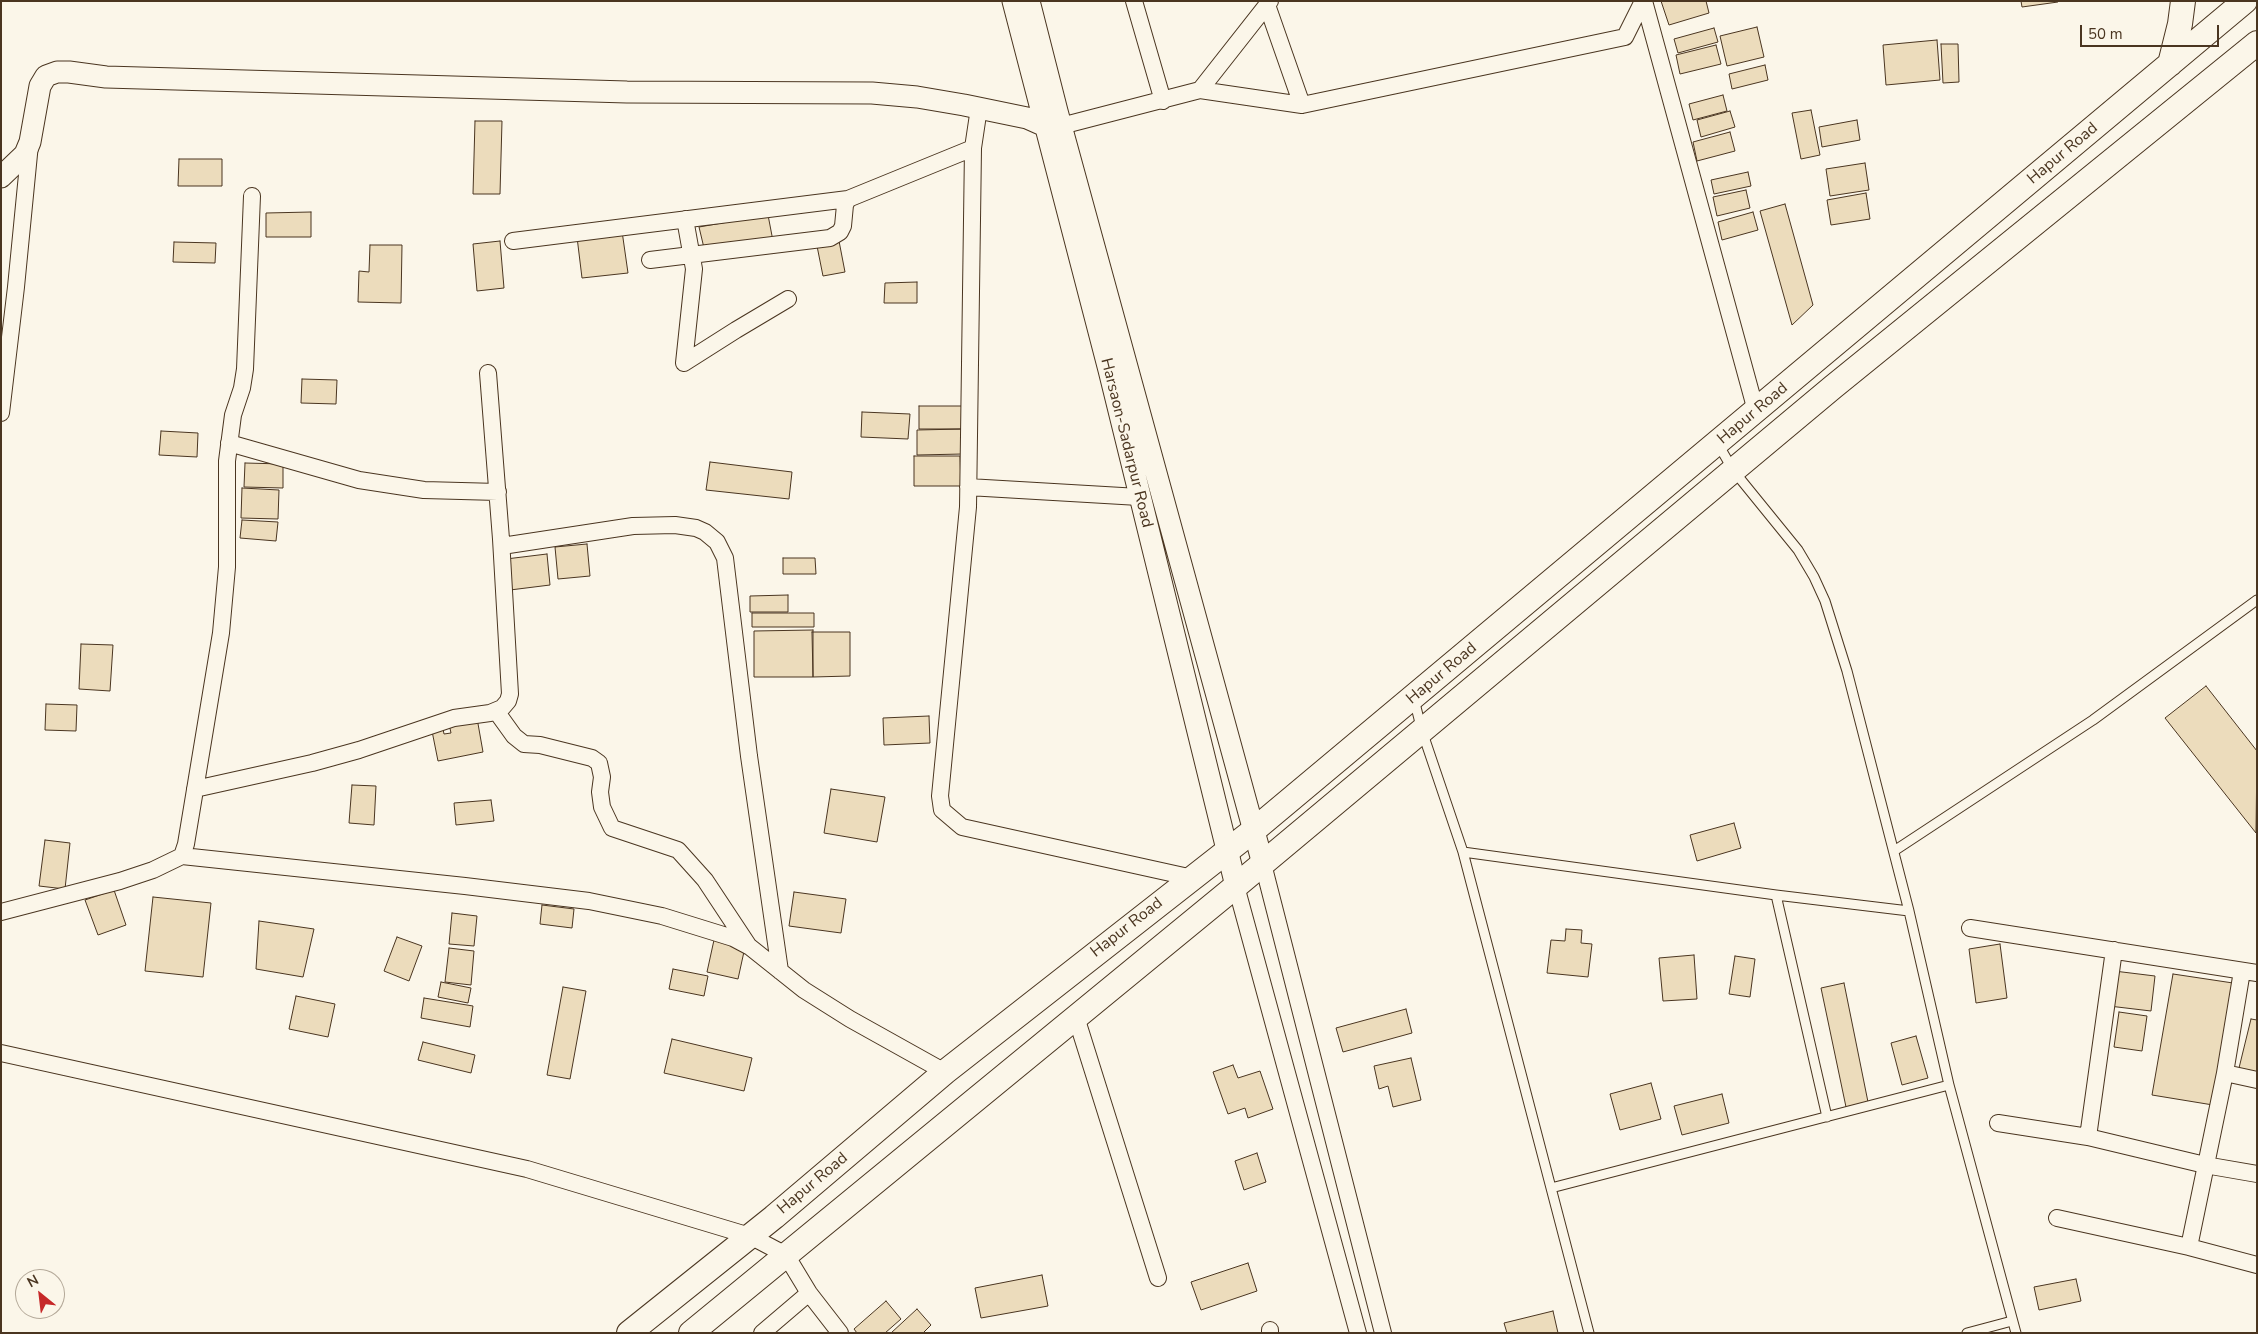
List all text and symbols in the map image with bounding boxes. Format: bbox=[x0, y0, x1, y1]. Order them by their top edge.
scale bar bbox=[2083, 15, 2222, 47]
text: 50 m bbox=[2088, 24, 2123, 44]
street label: Hapur Road bbox=[2024, 119, 2102, 189]
street label: Harsaon-Sadarpur Road bbox=[1096, 356, 1156, 530]
street label: Hapur Road bbox=[1714, 379, 1792, 449]
street label: Hapur Road bbox=[1403, 639, 1481, 709]
street label: Hapur Road bbox=[1087, 894, 1167, 962]
street label: Hapur Road bbox=[774, 1149, 852, 1219]
north arrow bbox=[15, 1269, 65, 1319]
text: N bbox=[24, 1270, 42, 1292]

